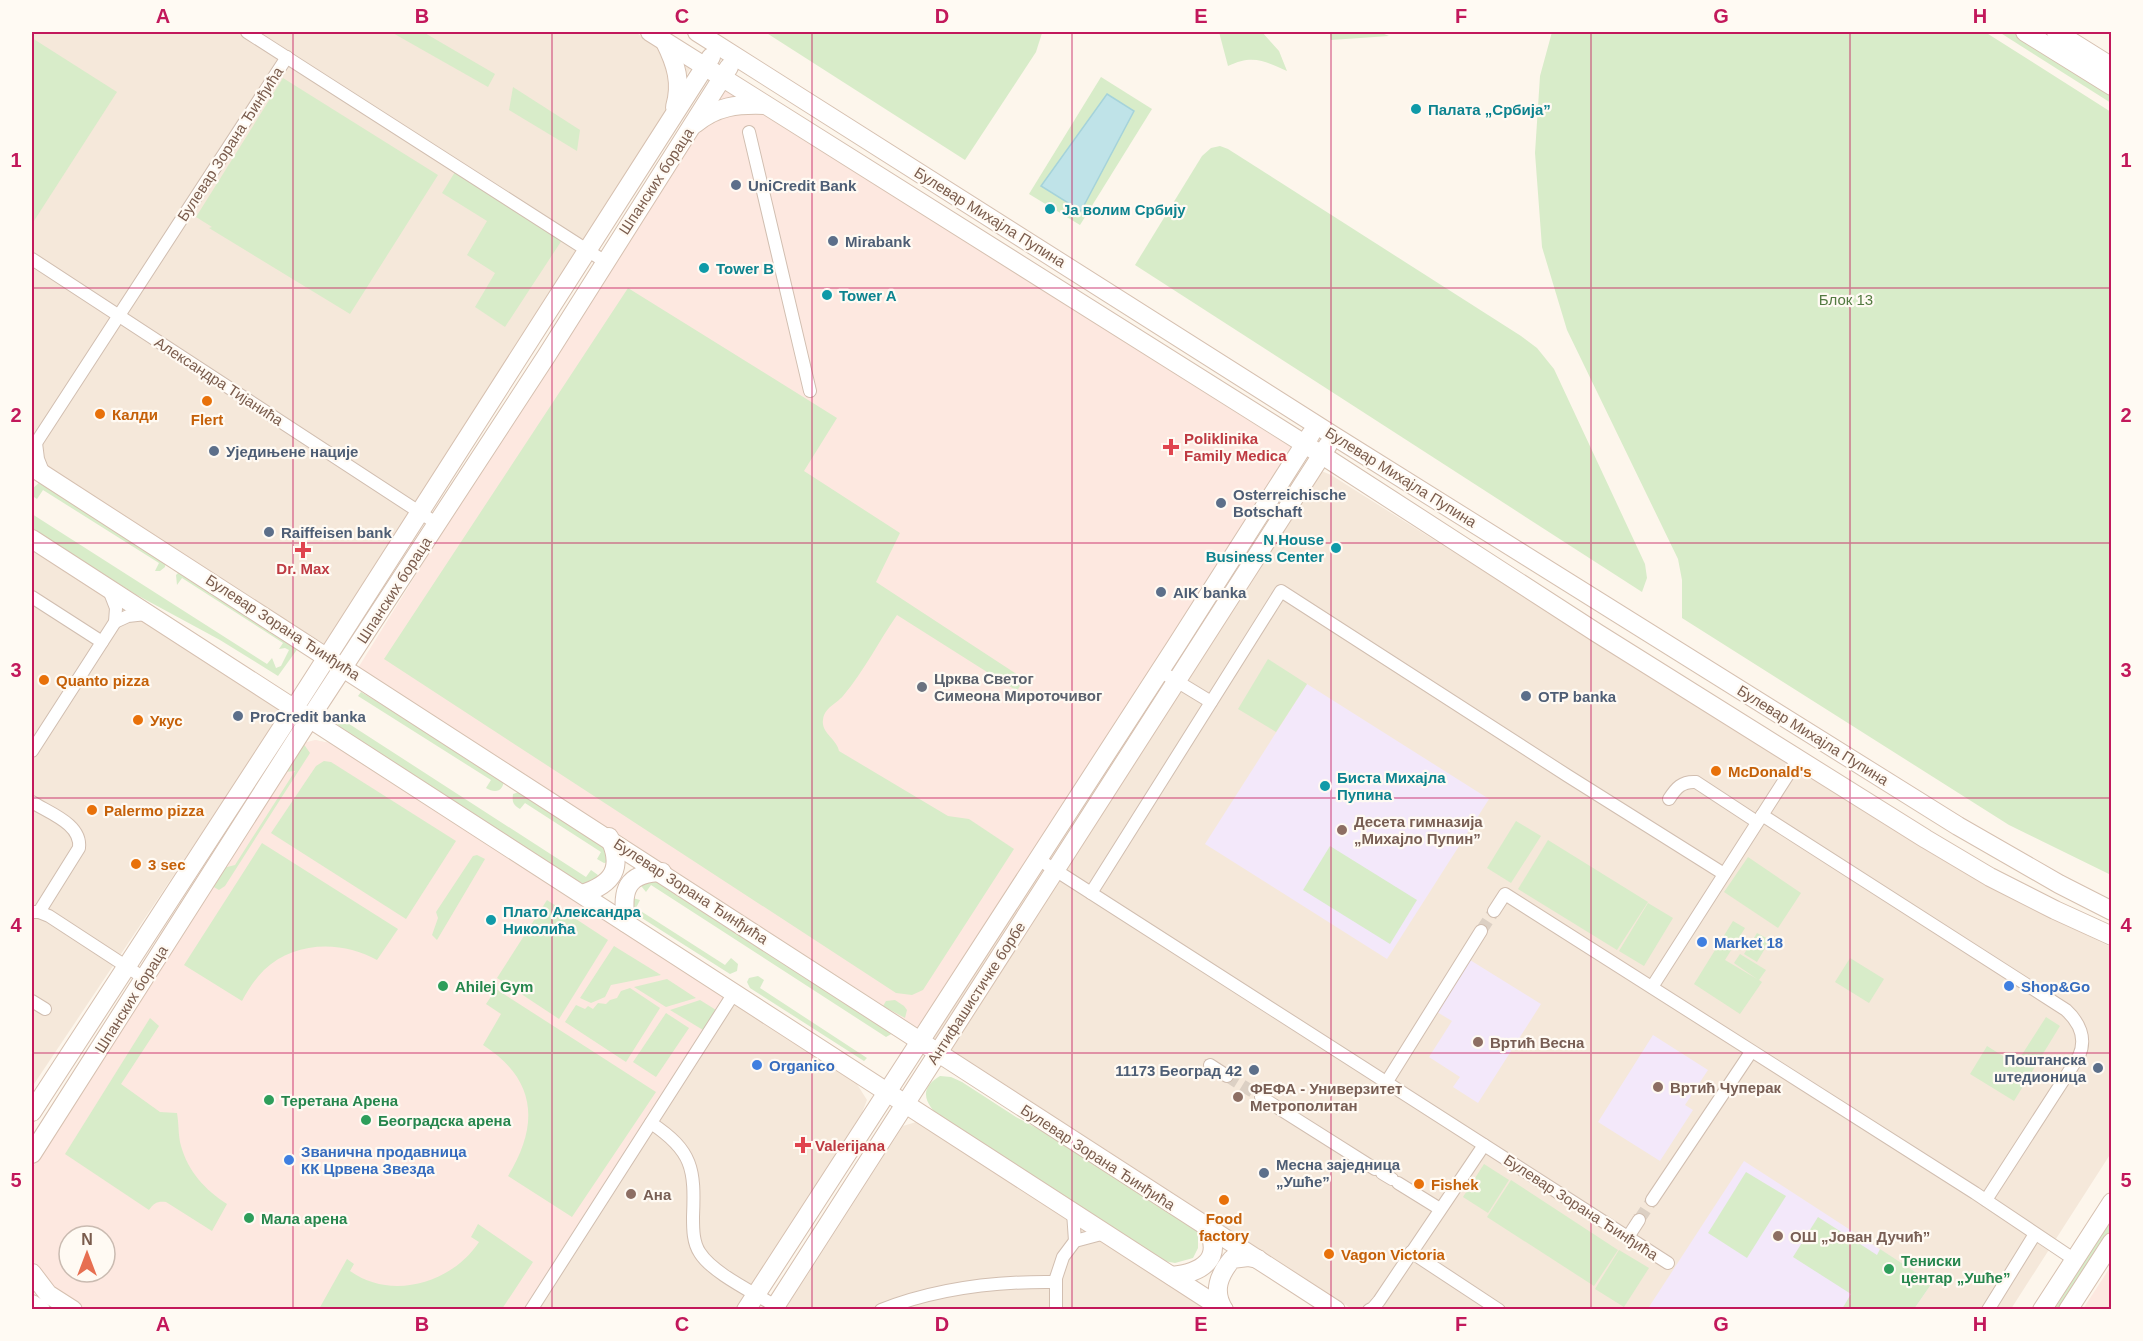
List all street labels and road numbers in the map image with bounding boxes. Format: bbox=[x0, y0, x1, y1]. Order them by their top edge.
street label: Булевар Зорана Ђинђића bbox=[174, 63, 287, 224]
street label: Шпанских бораца bbox=[615, 124, 697, 237]
street label: Булевар Михајла Пупина bbox=[911, 163, 1069, 271]
street label: Александра Тијанића bbox=[152, 333, 287, 429]
street label: Булевар Михајла Пупина bbox=[1322, 423, 1480, 531]
street label: Шпанских бораца bbox=[353, 533, 435, 646]
street label: Булевар Зорана Ђинђића bbox=[203, 571, 364, 684]
street label: Булевар Михајла Пупина bbox=[1734, 681, 1892, 789]
street label: Булевар Зорана Ђинђића bbox=[611, 835, 772, 948]
street label: Антифашистичке борбе bbox=[924, 919, 1028, 1067]
street label: Шпанских бораца bbox=[91, 942, 171, 1056]
street label: Булевар Зорана Ђинђића bbox=[1018, 1101, 1179, 1214]
street label: Булевар Зорана Ђинђића bbox=[1501, 1151, 1662, 1264]

